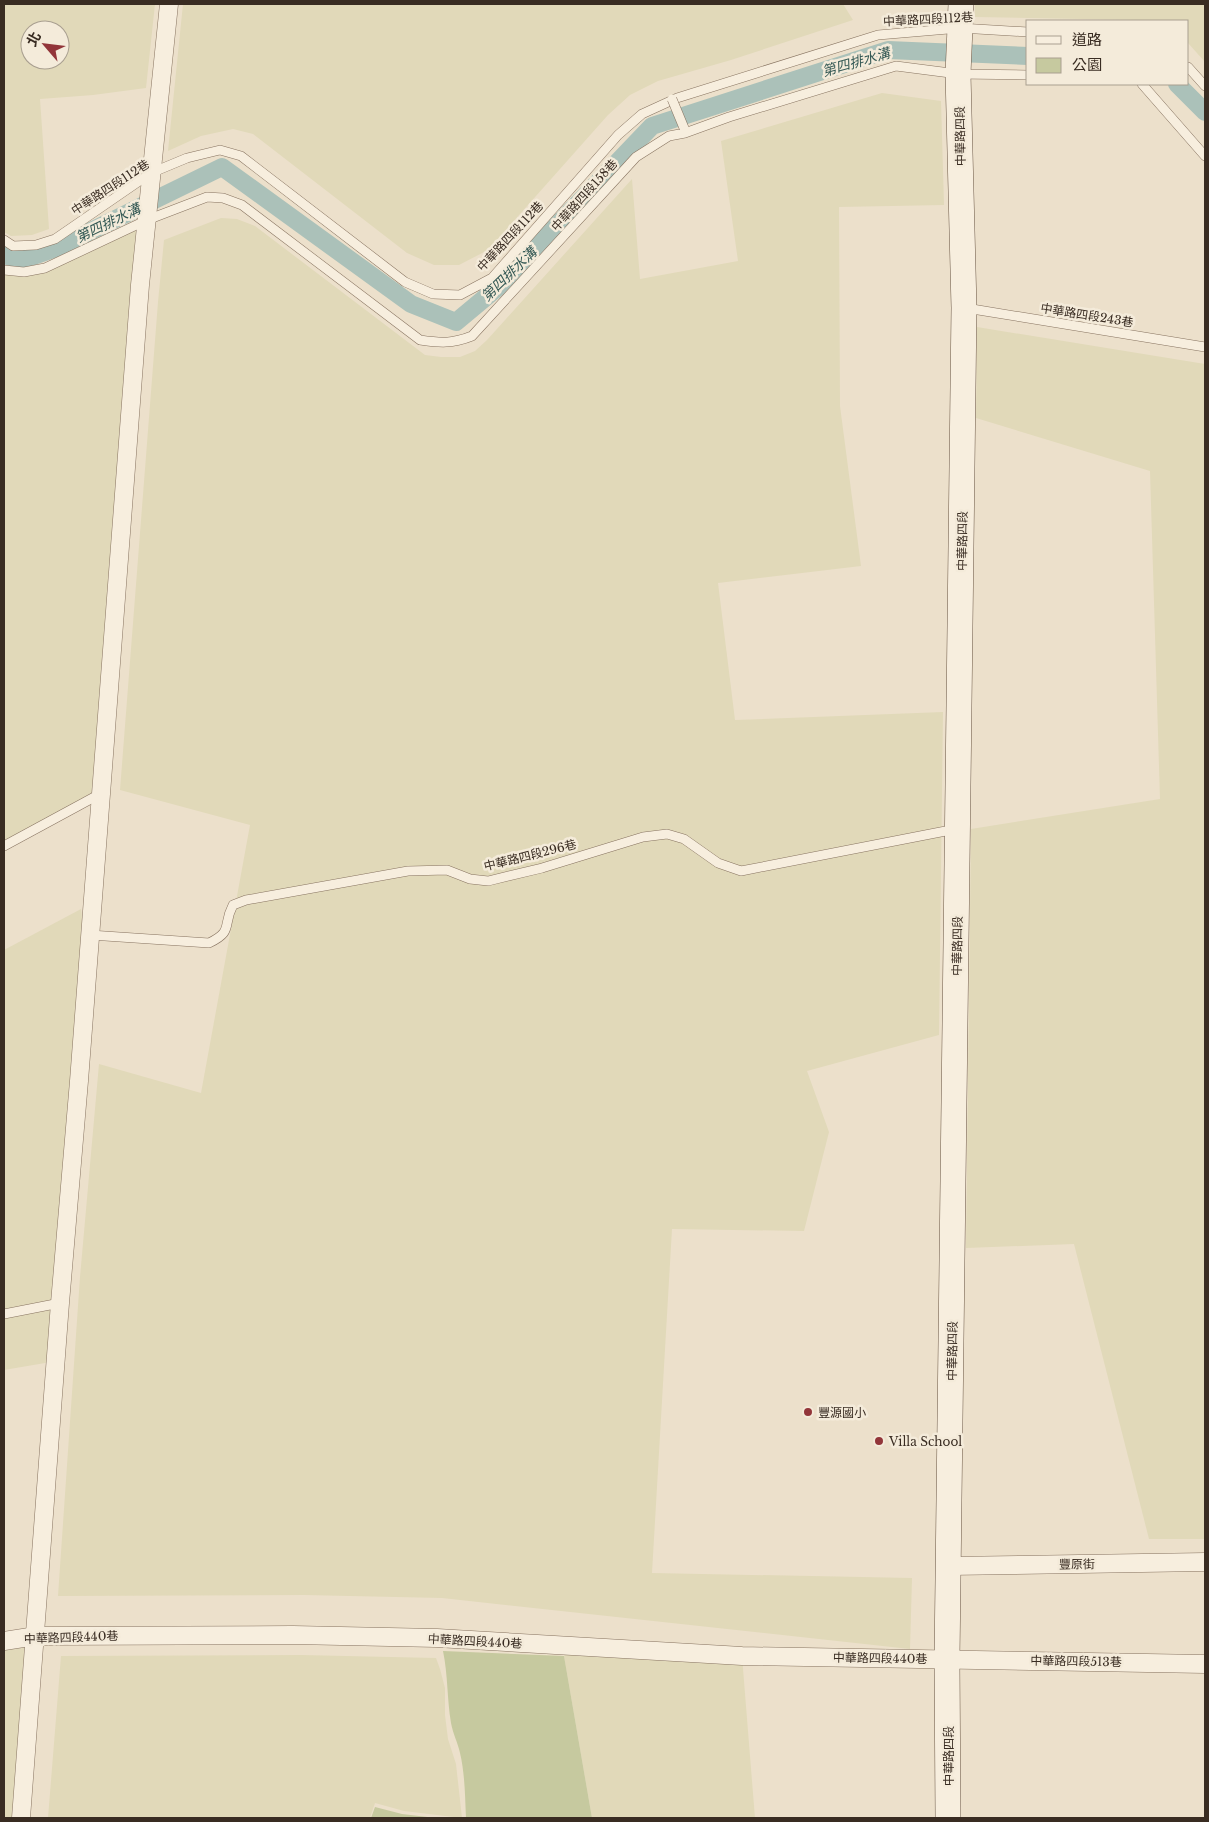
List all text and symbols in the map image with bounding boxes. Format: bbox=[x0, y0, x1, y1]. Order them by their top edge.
street label: 中華路四段112巷 bbox=[883, 9, 973, 29]
north arrow bbox=[20, 20, 70, 70]
legend bbox=[1026, 20, 1189, 85]
text: 北 bbox=[22, 28, 45, 49]
text: 道路 bbox=[1072, 30, 1102, 49]
water label: 第四排水溝 bbox=[820, 43, 894, 80]
text: 公園 bbox=[1072, 55, 1102, 74]
street label: 中華路四段 bbox=[952, 106, 968, 166]
street label: 中華路四段112巷 bbox=[68, 156, 152, 218]
street label: 中華路四段158巷 bbox=[548, 156, 620, 234]
street label: 中華路四段112巷 bbox=[474, 198, 546, 274]
water label: 第四排水溝 bbox=[73, 199, 145, 246]
water label: 第四排水溝 bbox=[478, 242, 542, 305]
street label: 中華路四段243巷 bbox=[1039, 300, 1135, 330]
street label: 中華路四段 bbox=[954, 511, 970, 571]
street label: 中華路四段296巷 bbox=[482, 836, 578, 874]
street label: 中華路四段 bbox=[949, 916, 965, 976]
street label: 中華路四段 bbox=[944, 1321, 960, 1381]
place label: 豐源國小 bbox=[818, 1405, 866, 1420]
marker: 豐源國小 bbox=[802, 1406, 814, 1418]
place label: Villa School bbox=[888, 1434, 962, 1449]
marker: Villa School bbox=[873, 1435, 885, 1447]
street label: 豐原街 bbox=[1059, 1556, 1095, 1572]
street label: 中華路四段440巷 bbox=[23, 1628, 119, 1646]
street label: 中華路四段440巷 bbox=[427, 1631, 523, 1651]
street label: 中華路四段440巷 bbox=[833, 1650, 927, 1666]
street label: 中華路四段513巷 bbox=[1030, 1653, 1122, 1669]
street label: 中華路四段 bbox=[941, 1726, 956, 1786]

